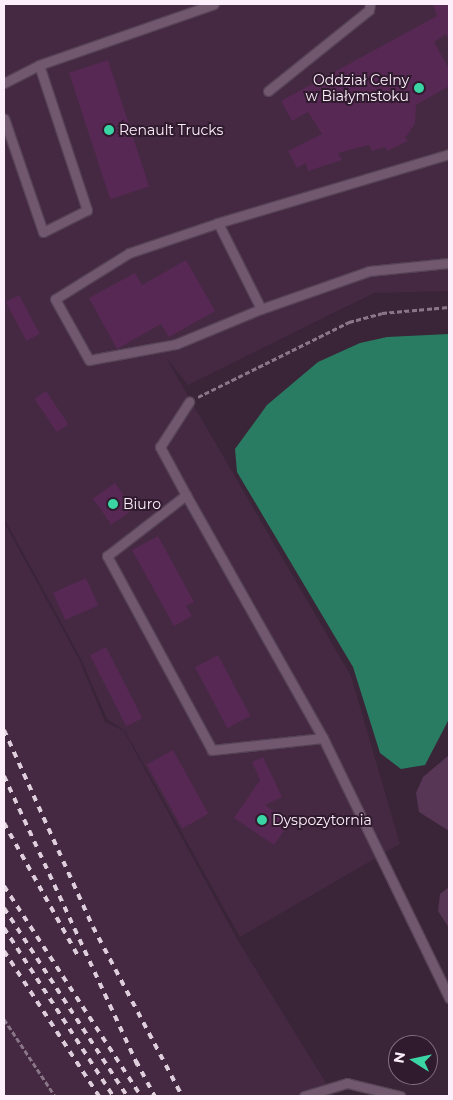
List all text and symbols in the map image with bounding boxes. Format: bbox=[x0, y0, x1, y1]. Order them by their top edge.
place label: Oddział Celny w Białymstoku bbox=[305, 72, 409, 104]
marker: Oddział Celny w Białymstoku bbox=[413, 82, 425, 94]
place label: Renault Trucks bbox=[119, 122, 223, 138]
marker: Renault Trucks bbox=[103, 124, 115, 136]
place label: Biuro bbox=[123, 496, 161, 512]
marker: Biuro bbox=[107, 498, 119, 510]
place label: Dyspozytornia bbox=[272, 812, 372, 828]
marker: Dyspozytornia bbox=[256, 814, 268, 826]
north arrow bbox=[388, 1035, 438, 1085]
text: N bbox=[389, 1050, 409, 1065]

